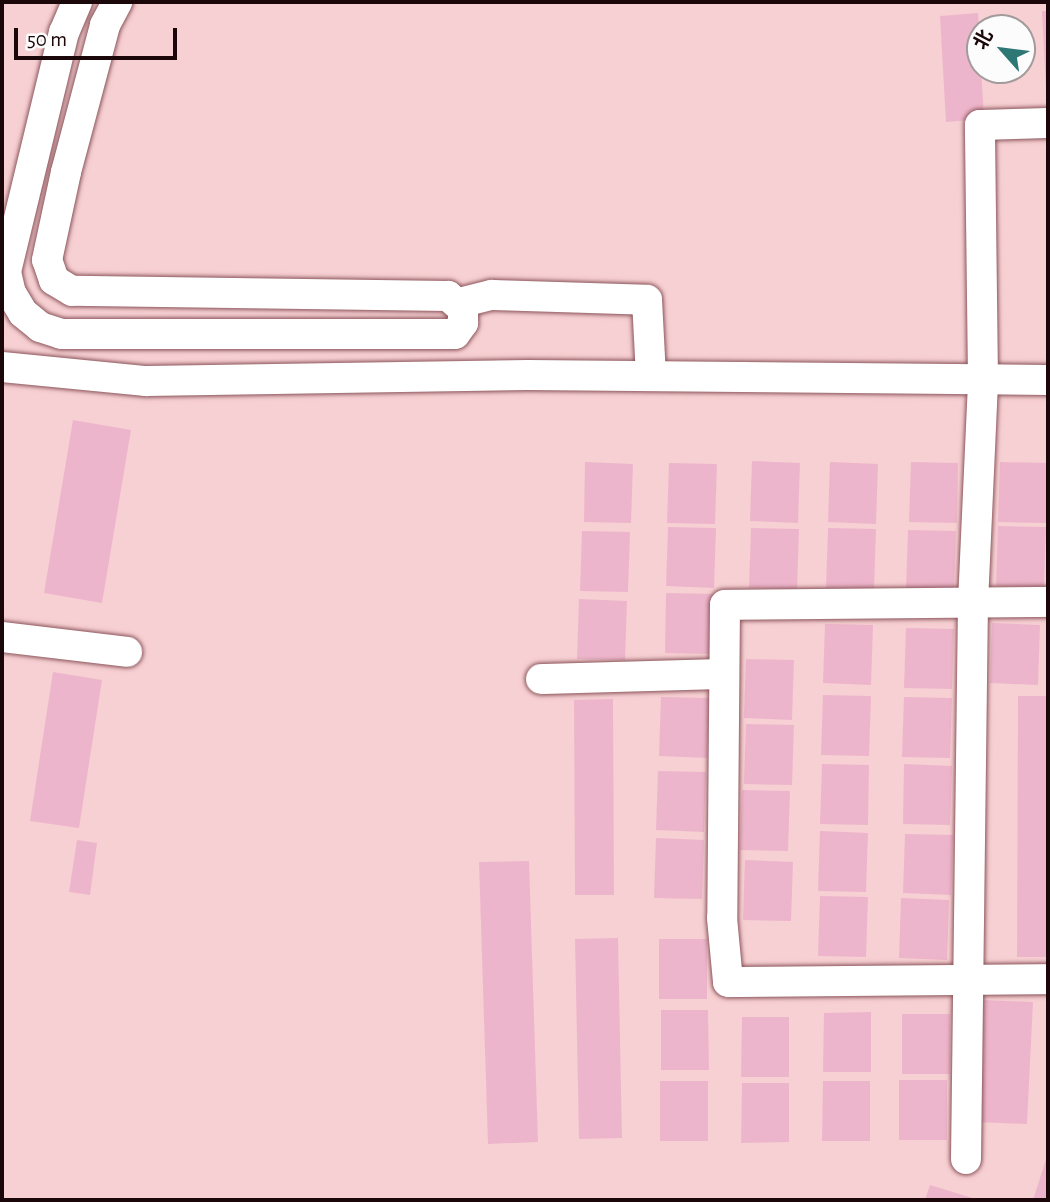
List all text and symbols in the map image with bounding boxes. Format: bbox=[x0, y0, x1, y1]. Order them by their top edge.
scale bar bbox=[18, 14, 180, 58]
north arrow bbox=[966, 14, 1036, 84]
text: 北 bbox=[971, 27, 997, 53]
text: 50 m bbox=[27, 29, 67, 50]

